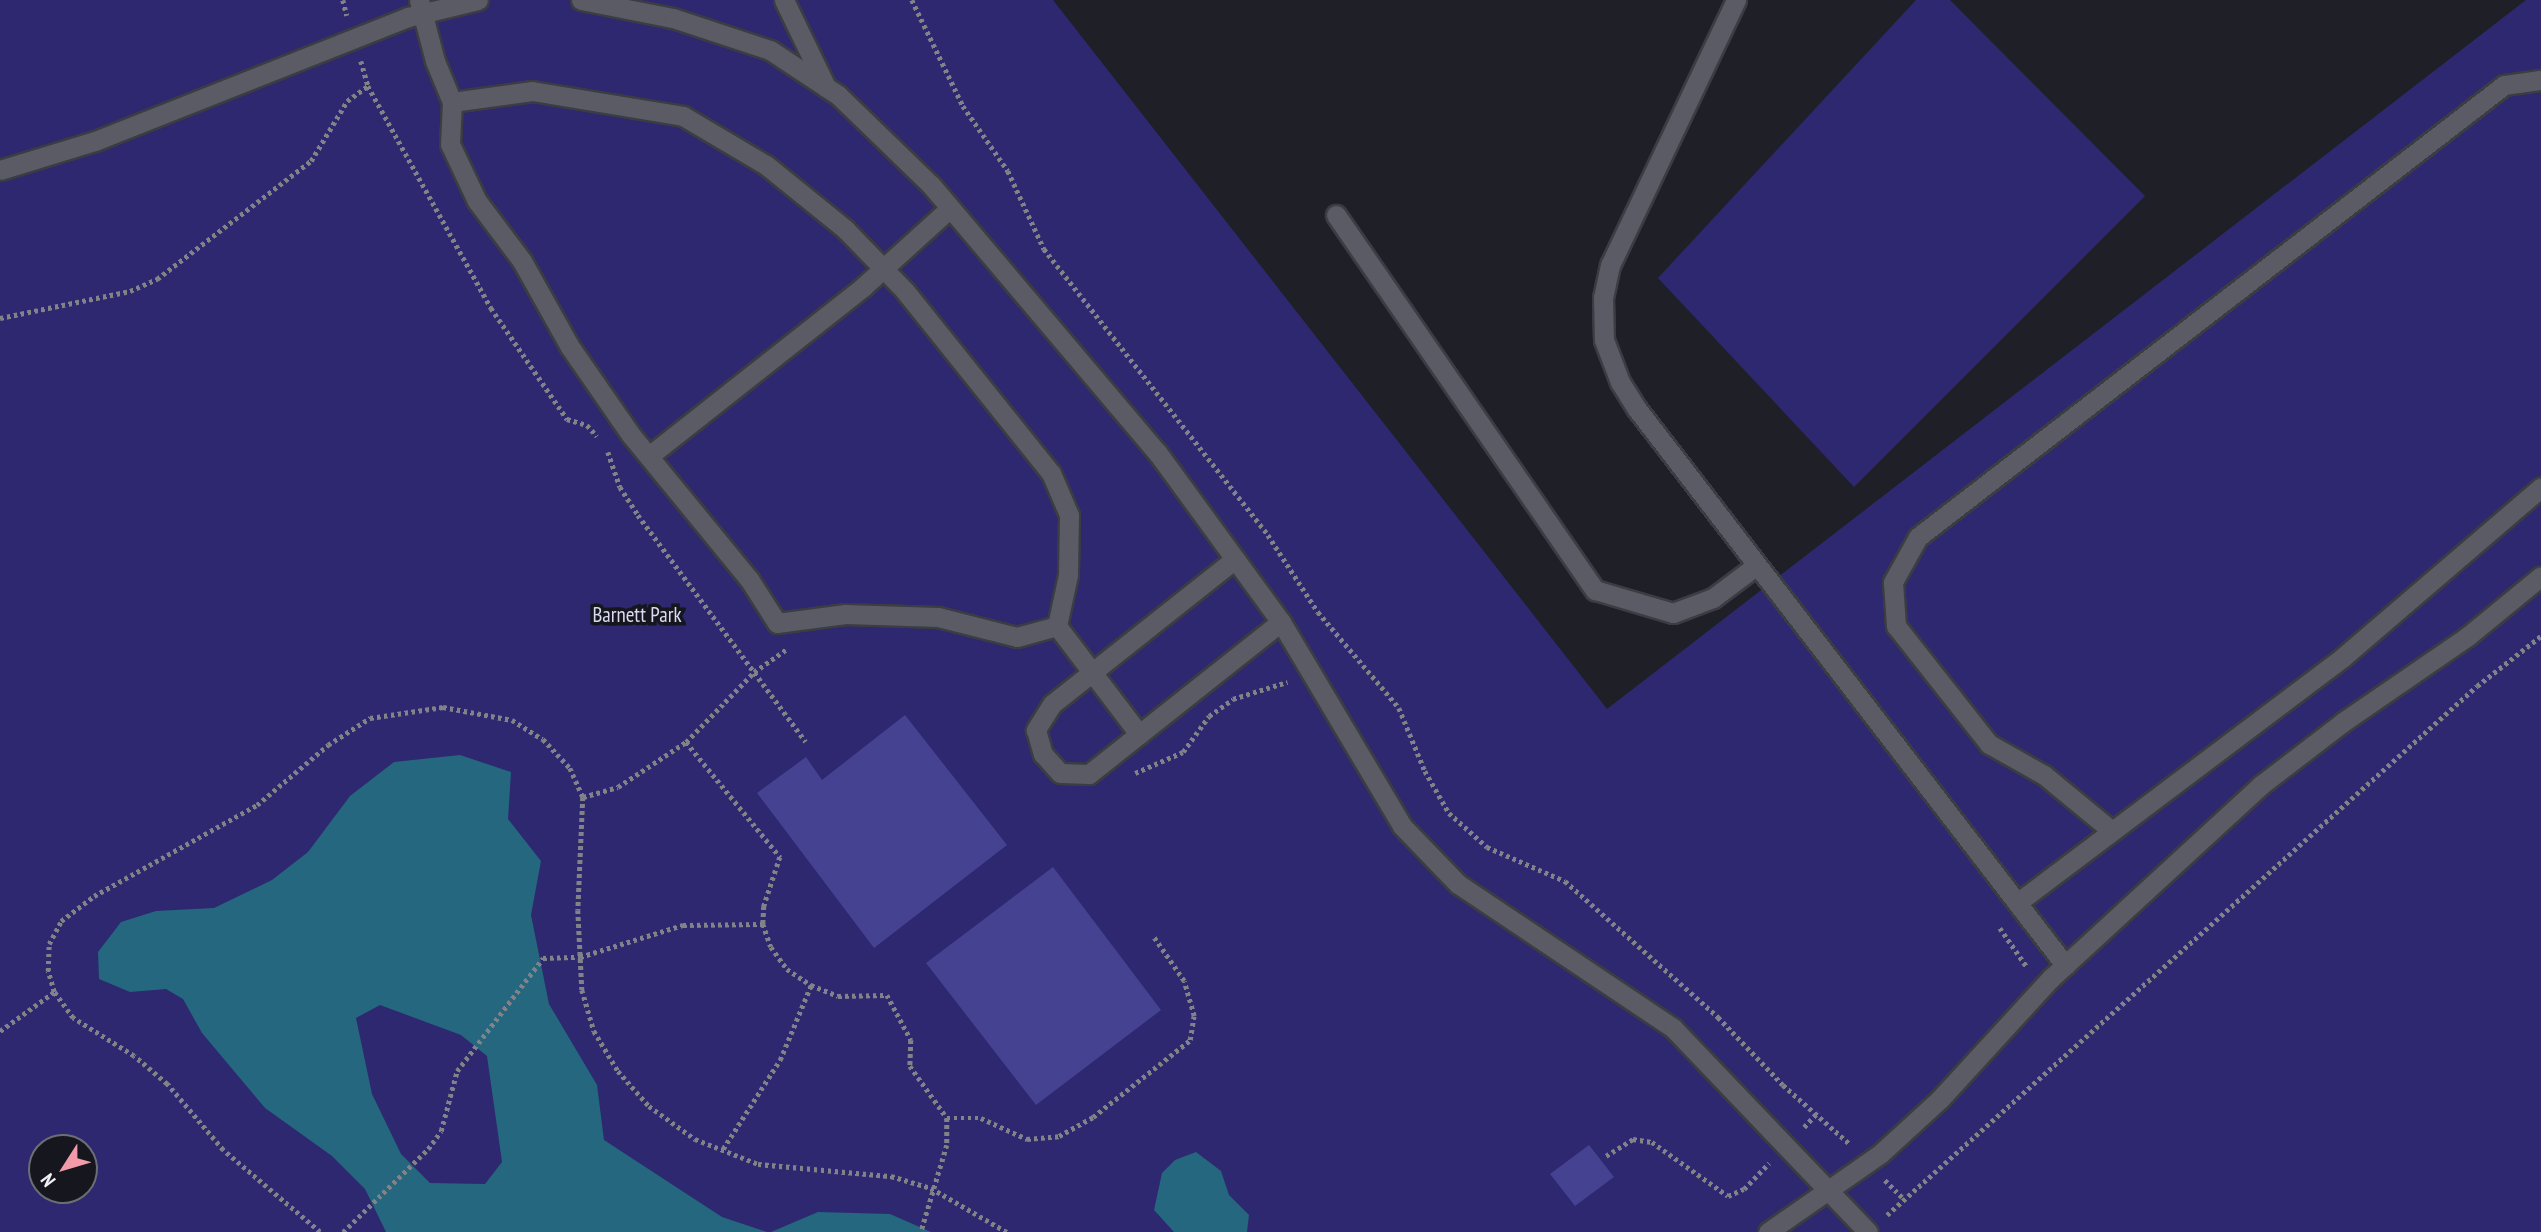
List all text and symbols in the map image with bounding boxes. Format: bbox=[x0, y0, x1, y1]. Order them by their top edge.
park label: Barnett Park bbox=[592, 602, 682, 628]
north arrow bbox=[28, 1134, 98, 1204]
text: N bbox=[35, 1169, 61, 1192]

